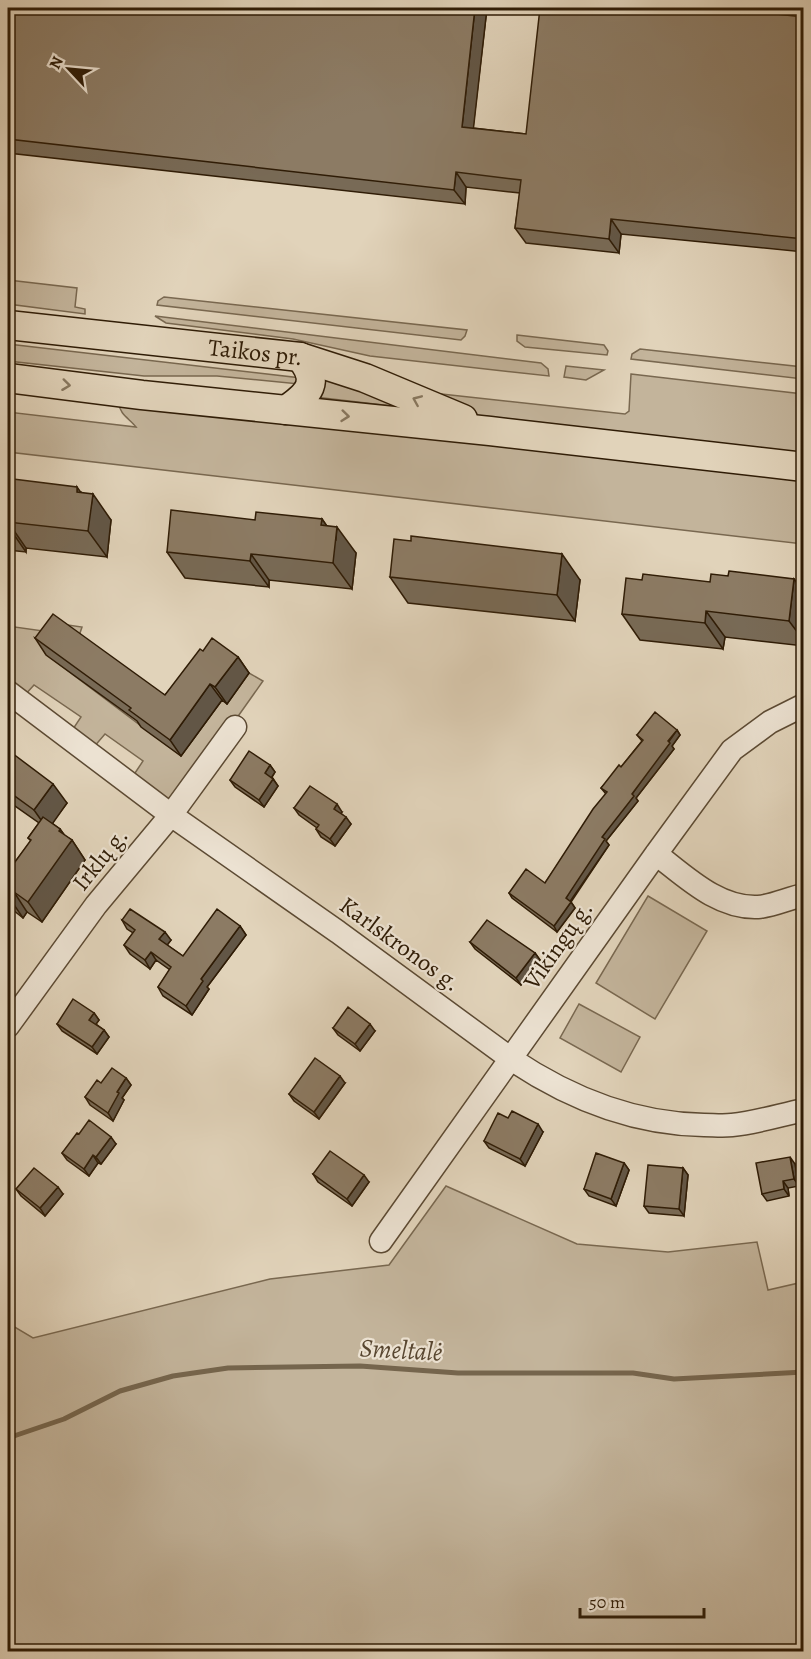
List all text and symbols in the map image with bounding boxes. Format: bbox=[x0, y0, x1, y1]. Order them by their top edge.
north arrow bbox=[39, 39, 99, 99]
text: N bbox=[44, 52, 69, 73]
street label: Taikos pr. bbox=[207, 331, 304, 373]
one-way arrow bbox=[61, 379, 70, 391]
one-way arrow bbox=[412, 395, 423, 407]
one-way arrow bbox=[340, 409, 349, 422]
street label: Irklų g. bbox=[65, 821, 135, 897]
street label: Karlskronos g. bbox=[333, 889, 467, 999]
street label: Vikingų g. bbox=[515, 894, 600, 997]
water label: Smeltalė bbox=[359, 1330, 443, 1370]
scale bar bbox=[580, 1581, 704, 1619]
text: 50 m bbox=[589, 1590, 625, 1614]

